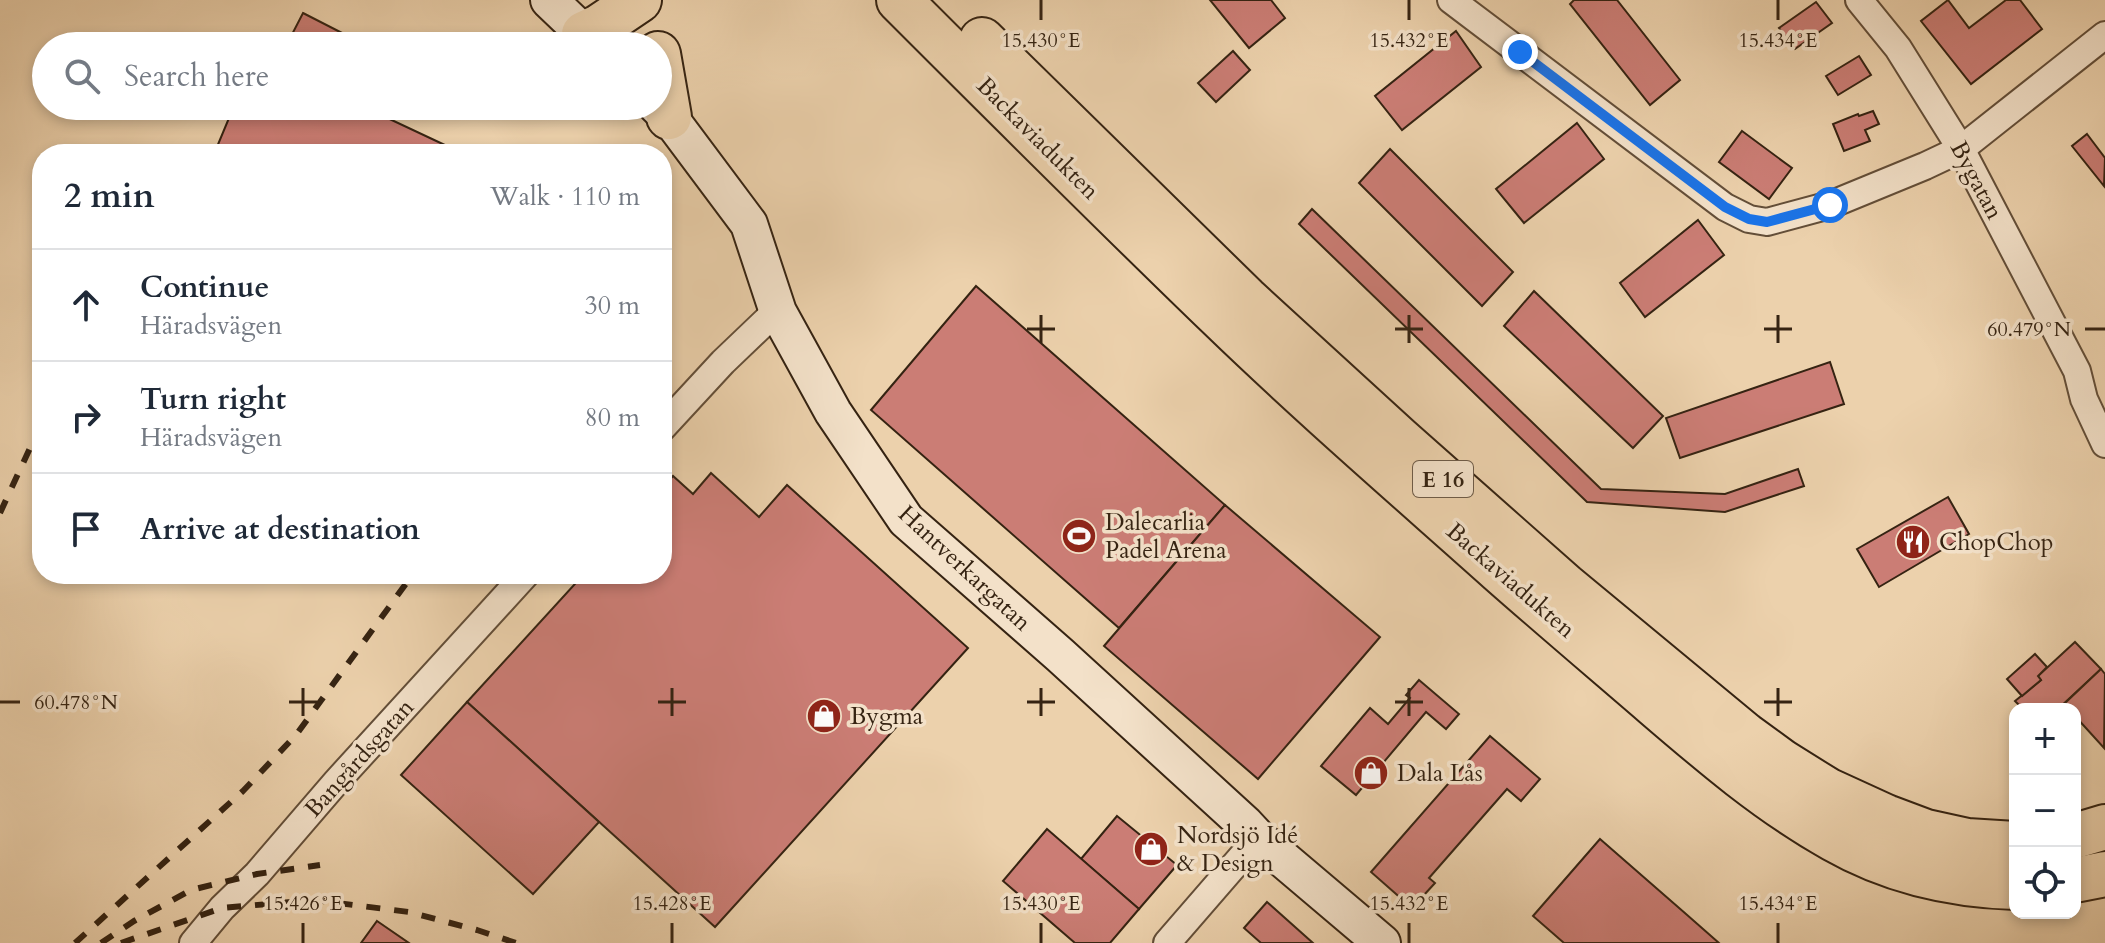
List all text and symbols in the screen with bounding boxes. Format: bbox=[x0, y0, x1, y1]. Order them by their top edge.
text: 15.430°E bbox=[1002, 27, 1080, 54]
text: 15.432°E bbox=[1370, 27, 1448, 54]
text: 15.434°E bbox=[1739, 27, 1817, 54]
search box bbox=[32, 32, 672, 120]
route end bbox=[1502, 34, 1538, 70]
icon: search bbox=[60, 54, 104, 98]
text: Search here bbox=[124, 56, 269, 97]
street label: Backaviadukten bbox=[969, 70, 1106, 207]
street label: Bygatan bbox=[1942, 135, 2011, 226]
text: 2 min bbox=[64, 173, 155, 219]
text: Walk · 110 m bbox=[490, 179, 640, 214]
route start bbox=[1812, 187, 1848, 223]
text: Continue bbox=[140, 267, 269, 308]
icon: ahead bbox=[64, 283, 108, 327]
text: 30 m bbox=[584, 288, 640, 323]
text: Häradsvägen bbox=[140, 308, 282, 343]
text: 60.479°N bbox=[1987, 316, 2071, 343]
text: Turn right bbox=[140, 379, 286, 420]
icon: right bbox=[64, 395, 108, 439]
text: 80 m bbox=[584, 400, 640, 435]
text: Häradsvägen bbox=[140, 420, 282, 455]
road number: E 16 bbox=[1413, 461, 1473, 497]
street label: Hantverkargatan bbox=[891, 498, 1039, 639]
place label: Dalecarlia Padel Arena bbox=[1105, 506, 1227, 567]
icon: arrive bbox=[64, 507, 108, 551]
text: Arrive at destination bbox=[140, 509, 420, 550]
street label: Backaviadukten bbox=[1439, 515, 1583, 646]
sports icon: Dalecarlia Padel Arena bbox=[1060, 517, 1098, 555]
restaurant icon: ChopChop bbox=[1894, 523, 1932, 561]
place label: ChopChop bbox=[1939, 526, 2054, 559]
text: 60.478°N bbox=[34, 689, 118, 716]
street label: Bangårdsgatan bbox=[297, 692, 422, 825]
shop icon: Bygma bbox=[805, 697, 843, 735]
place label: Bygma bbox=[850, 700, 924, 733]
map controls bbox=[2009, 703, 2081, 919]
button: + bbox=[2009, 703, 2081, 775]
shop icon: Dala Lås bbox=[1352, 754, 1390, 792]
place label: Dala Lås bbox=[1397, 757, 1483, 790]
button: − bbox=[2009, 775, 2081, 847]
place label: Nordsjö Idé & Design bbox=[1177, 819, 1298, 880]
shop icon: Nordsjö Idé & Design bbox=[1132, 830, 1170, 868]
button: locate bbox=[2009, 847, 2081, 919]
text: 15.426°E bbox=[264, 890, 342, 917]
text: 15.428°E bbox=[633, 890, 711, 917]
text: 15.430°E bbox=[1002, 890, 1080, 917]
text: 15.432°E bbox=[1370, 890, 1448, 917]
text: 15.434°E bbox=[1739, 890, 1817, 917]

